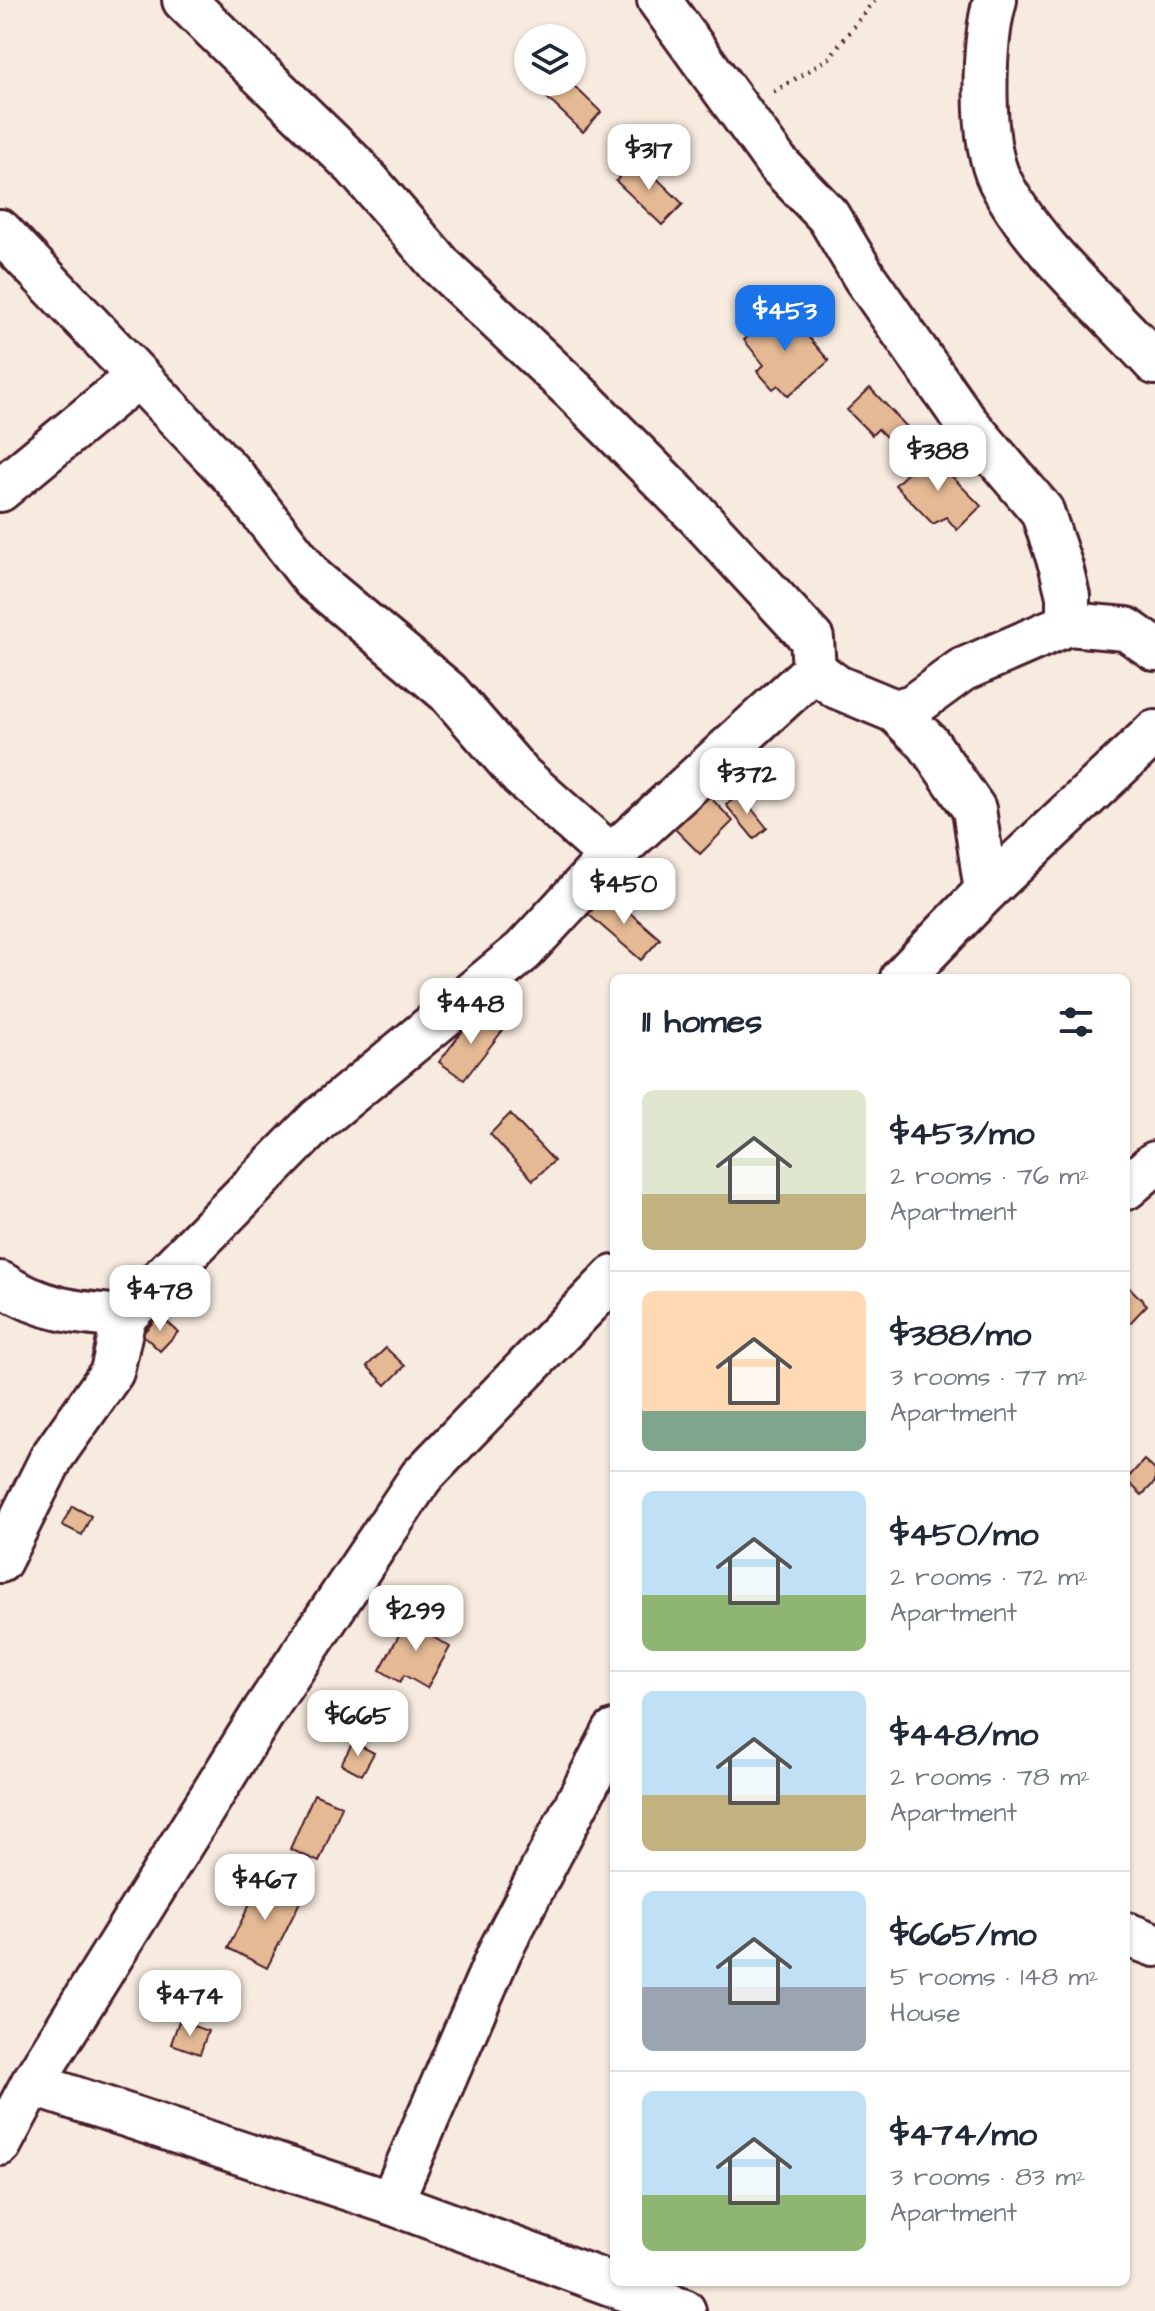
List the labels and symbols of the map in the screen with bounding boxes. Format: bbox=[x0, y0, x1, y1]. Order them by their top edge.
pin: $317 bbox=[602, 124, 696, 192]
pin: $453 bbox=[738, 285, 832, 353]
pin: $388 bbox=[891, 425, 985, 493]
pin: $372 bbox=[700, 748, 794, 816]
pin: $450 bbox=[577, 858, 671, 926]
pin: $448 bbox=[424, 978, 518, 1046]
pin: $478 bbox=[113, 1265, 207, 1333]
pin: $299 bbox=[369, 1585, 463, 1653]
pin: $665 bbox=[311, 1690, 405, 1758]
pin: $467 bbox=[218, 1854, 312, 1922]
pin: $474 bbox=[143, 1970, 237, 2038]

